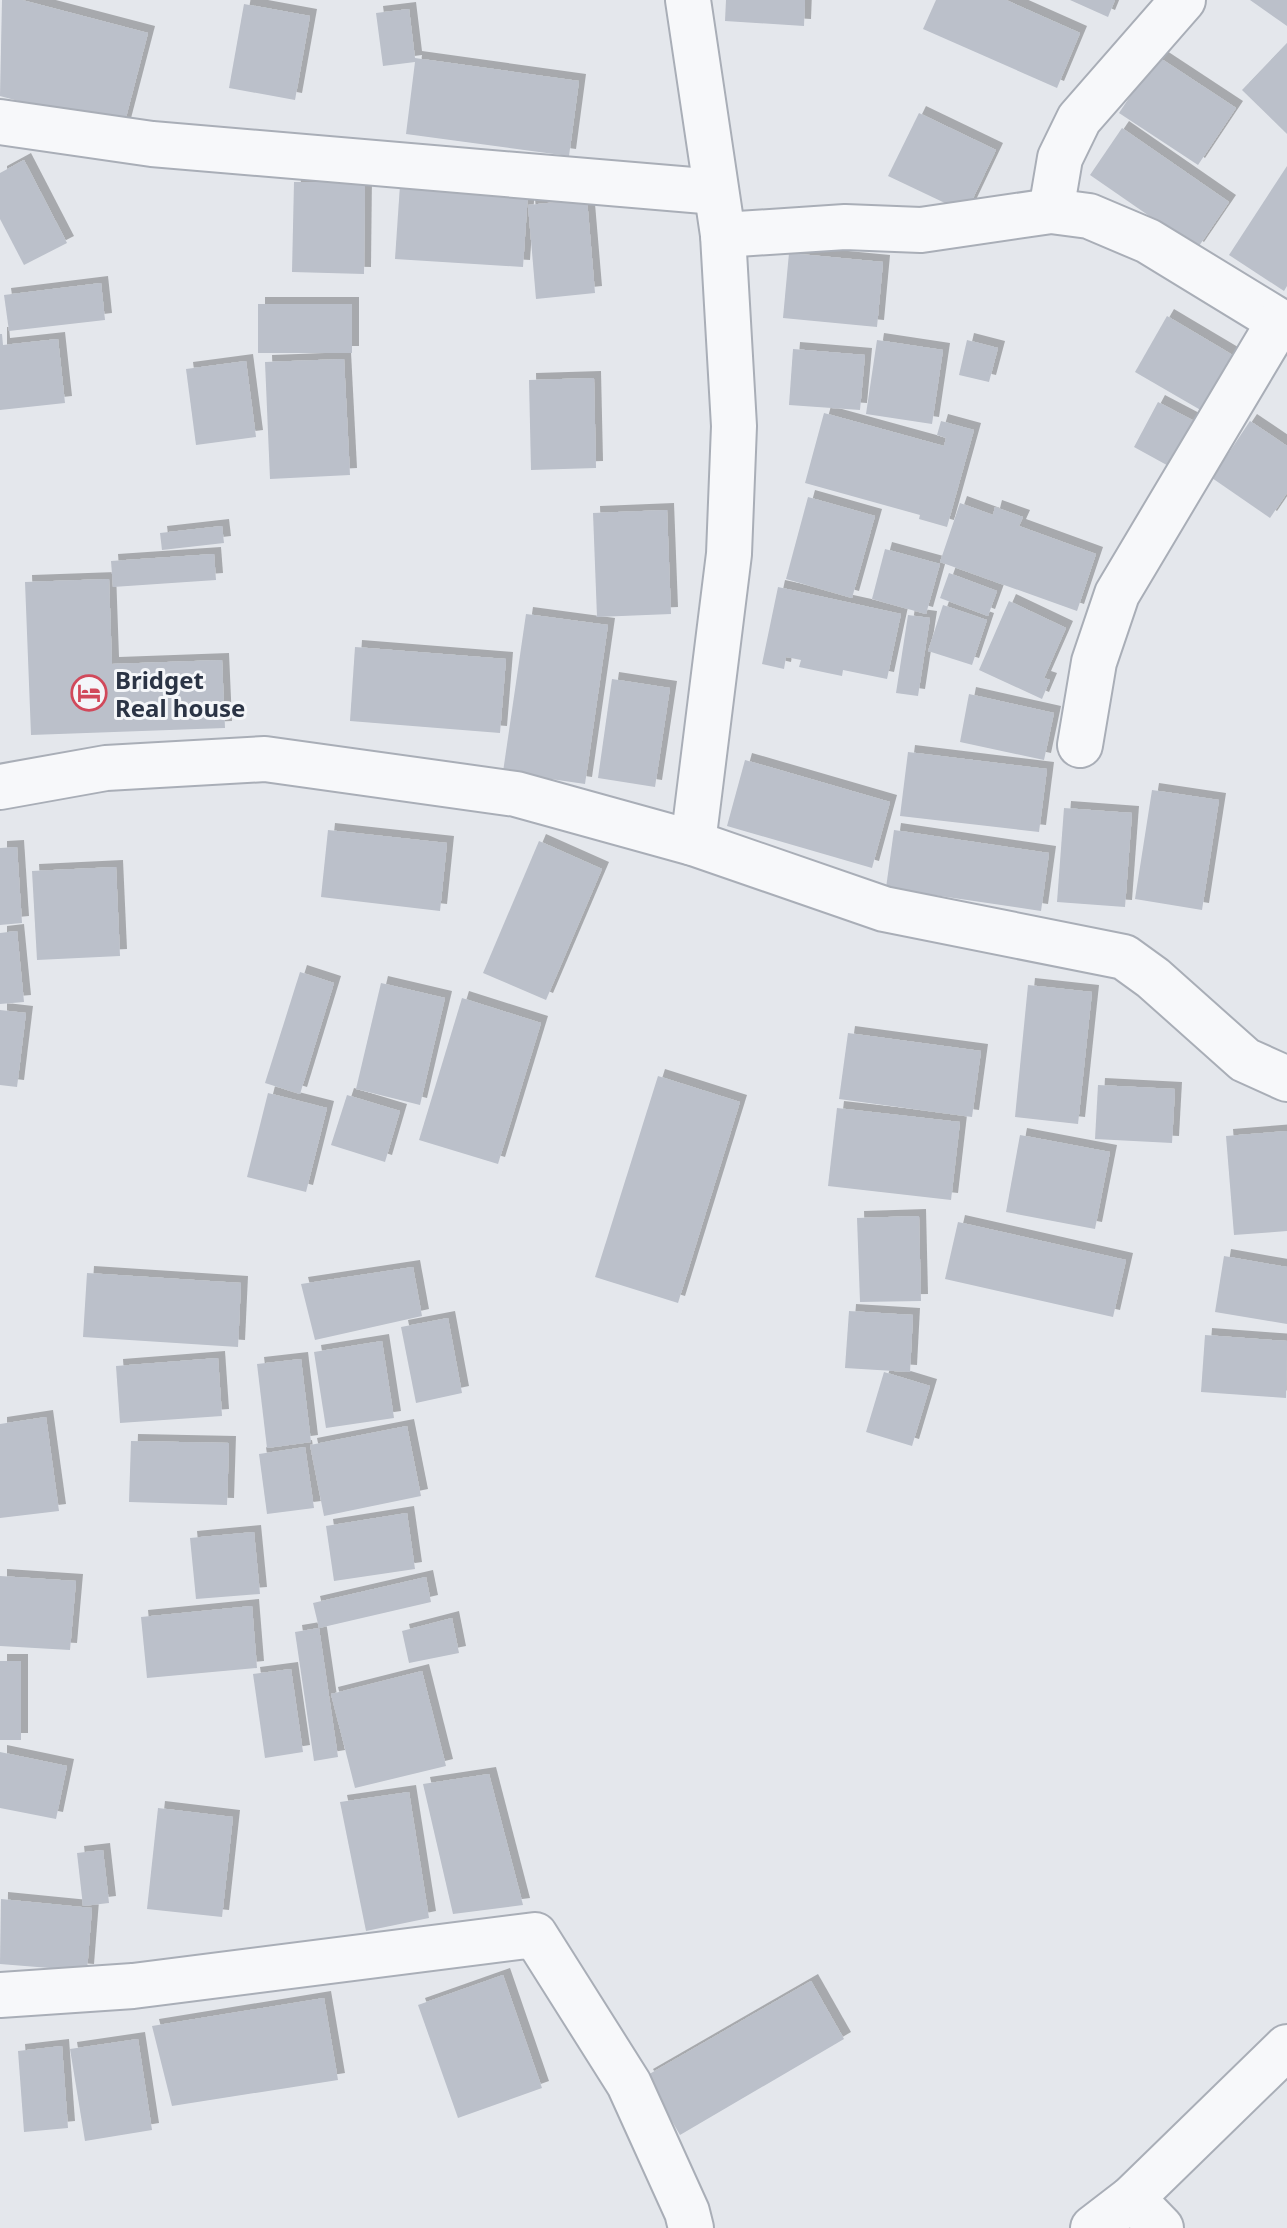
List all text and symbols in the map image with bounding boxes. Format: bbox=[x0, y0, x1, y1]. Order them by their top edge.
place label: Bridget Real house bbox=[115, 663, 245, 724]
hotel icon: Bridget Real house bbox=[70, 674, 108, 712]

